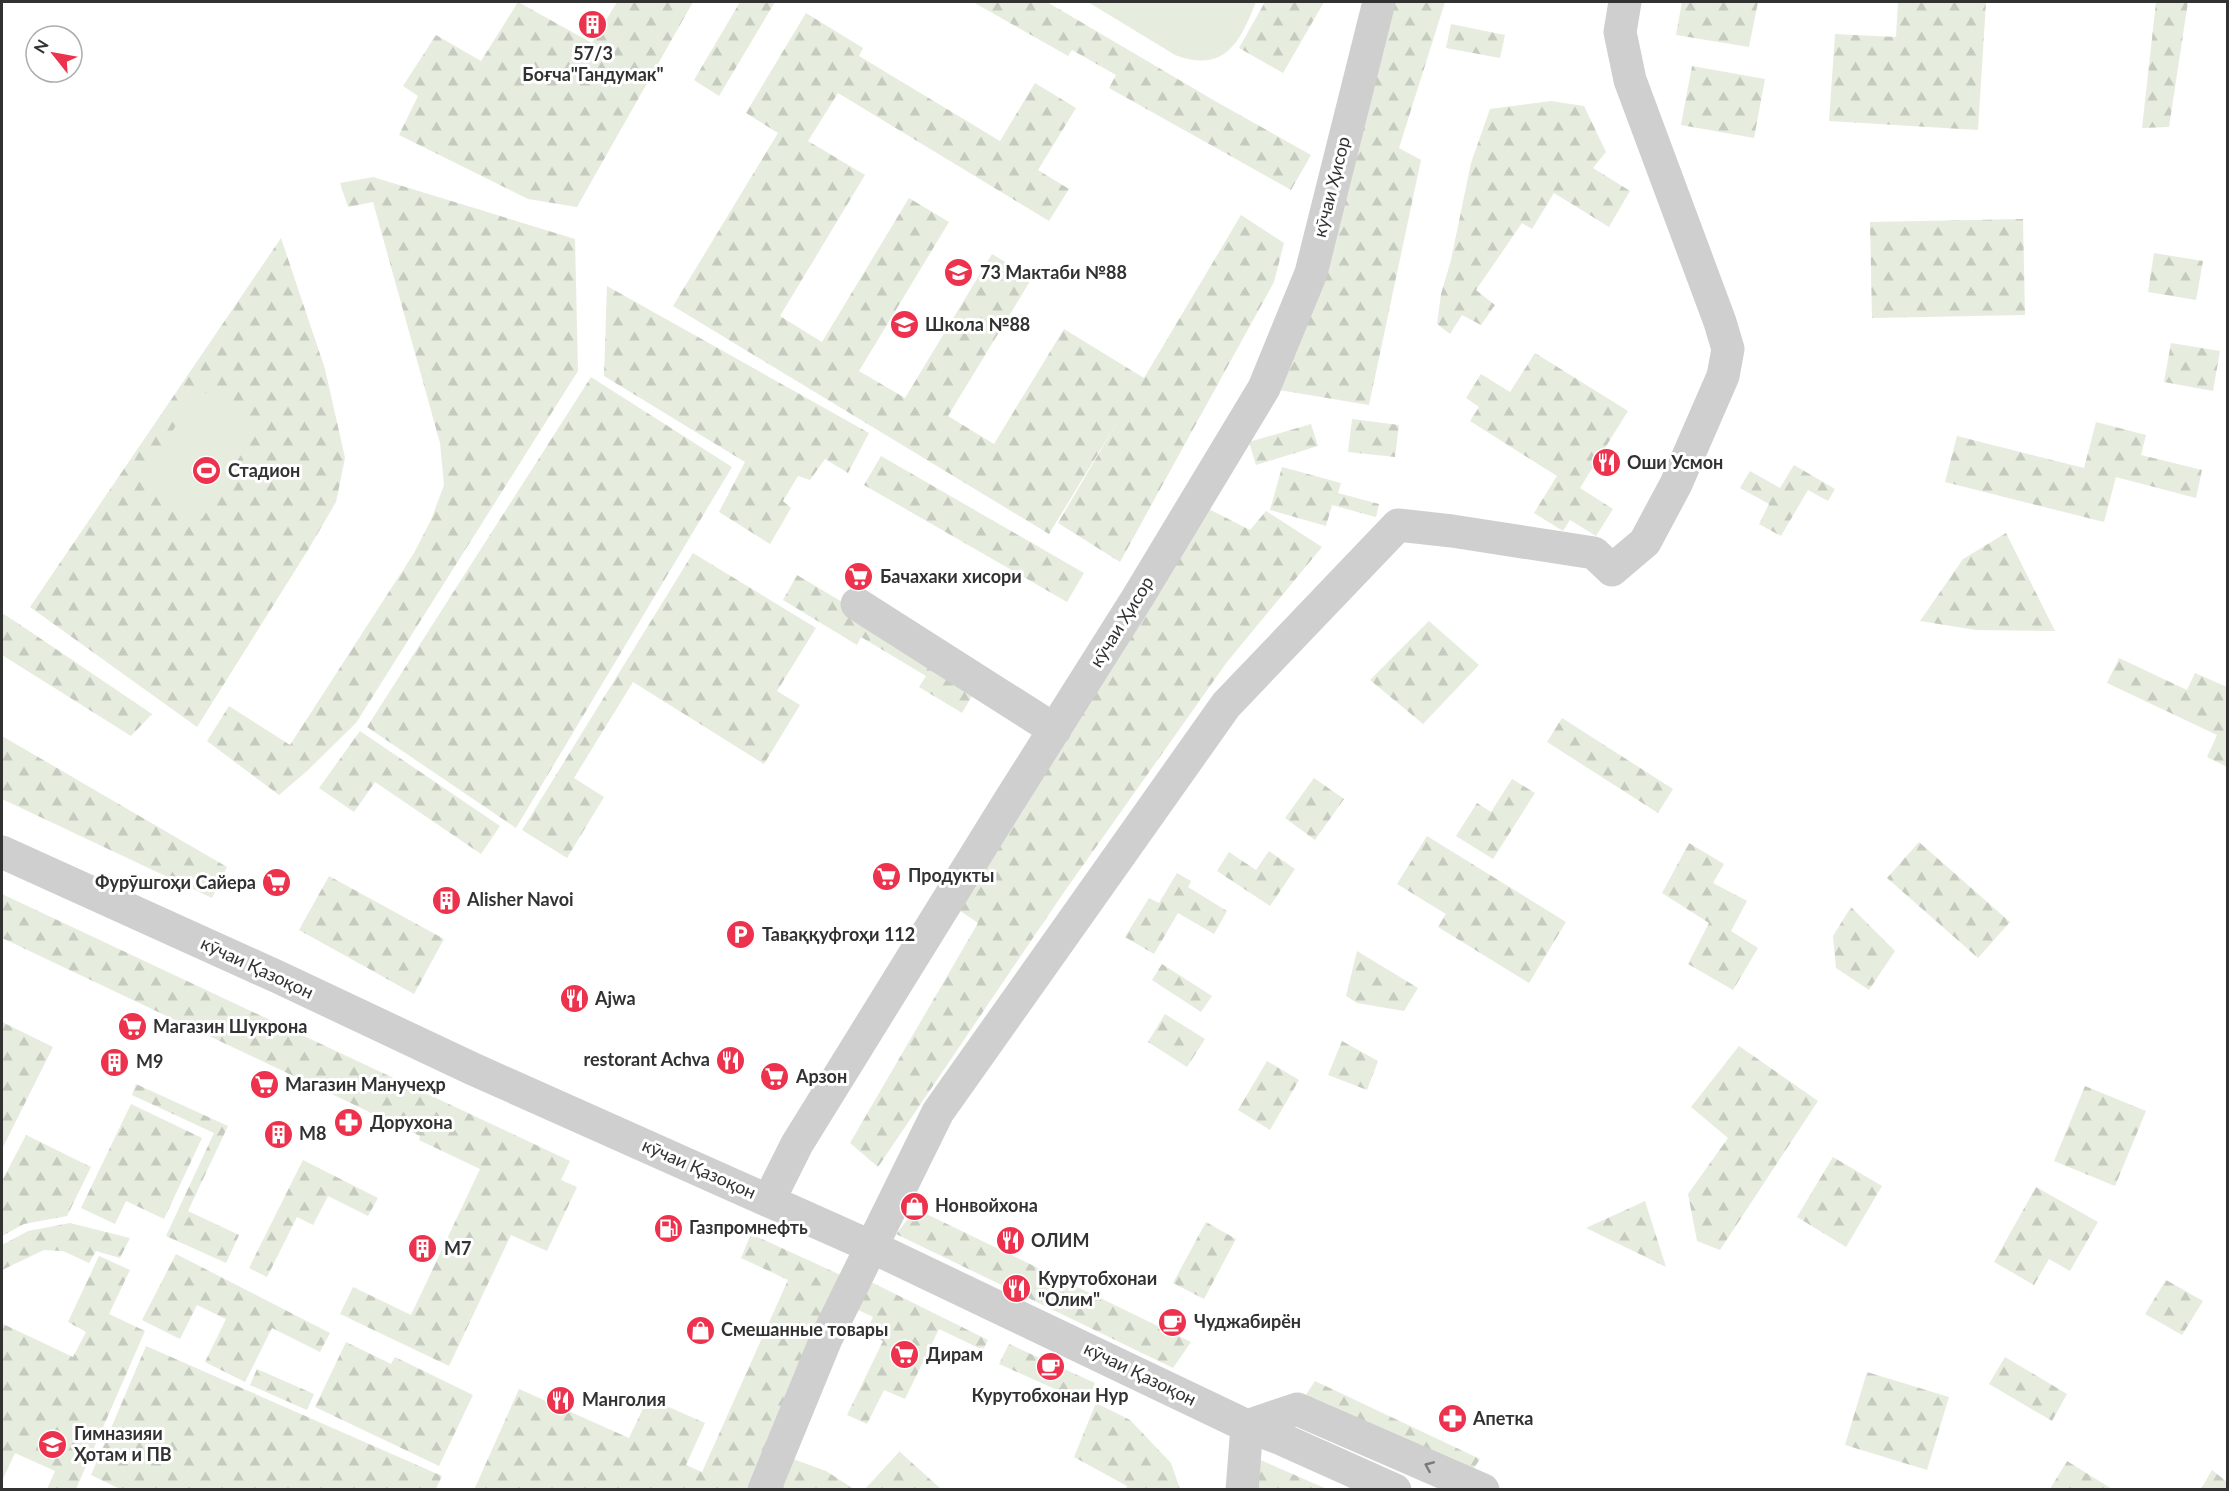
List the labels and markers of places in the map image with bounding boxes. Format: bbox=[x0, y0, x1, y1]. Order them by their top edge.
building icon: 57/3 Боғча"Гандумак" bbox=[577, 9, 609, 41]
place label: 57/3 Боғча"Гандумак" bbox=[522, 42, 664, 85]
school or university icon: 73 Мактаби №88 bbox=[943, 257, 975, 289]
place label: 73 Мактаби №88 bbox=[980, 261, 1127, 283]
school or university icon: Школа №88 bbox=[888, 309, 920, 341]
place label: Школа №88 bbox=[925, 313, 1030, 335]
restaurant icon: Оши Усмон bbox=[1590, 447, 1622, 479]
place label: Оши Усмон bbox=[1627, 451, 1723, 473]
sports icon: Стадион bbox=[191, 455, 223, 487]
place label: Стадион bbox=[228, 459, 300, 481]
supermarket icon: Бачахаки хисори bbox=[843, 561, 875, 593]
place label: Бачахаки хисори bbox=[880, 565, 1022, 587]
supermarket icon: Продукты bbox=[871, 860, 903, 892]
place label: Продукты bbox=[908, 864, 994, 886]
supermarket icon: Фурӯшгоҳи Сайера bbox=[261, 867, 293, 899]
place label: Фурӯшгоҳи Сайера bbox=[95, 871, 256, 893]
building icon: Alisher Navoi bbox=[430, 884, 462, 916]
place label: Alisher Navoi bbox=[466, 888, 574, 910]
parking icon: Таваққуфгоҳи 112 bbox=[725, 919, 757, 951]
place label: Таваққуфгоҳи 112 bbox=[762, 923, 915, 945]
restaurant icon: Ajwa bbox=[558, 983, 590, 1015]
place label: Ajwa bbox=[594, 987, 636, 1009]
supermarket icon: Магазин Шукрона bbox=[116, 1011, 148, 1043]
place label: Магазин Шукрона bbox=[153, 1015, 307, 1037]
restaurant icon: restorant Achva bbox=[715, 1044, 747, 1076]
building icon: М9 bbox=[99, 1046, 131, 1078]
place label: restorant Achva bbox=[584, 1048, 710, 1070]
place label: М9 bbox=[136, 1050, 163, 1072]
supermarket icon: Арзон bbox=[759, 1061, 791, 1093]
place label: Арзон bbox=[795, 1065, 847, 1087]
supermarket icon: Магазин Манучеҳр bbox=[248, 1069, 280, 1101]
place label: Магазин Манучеҳр bbox=[285, 1073, 446, 1095]
pharmacy icon: Дорухона bbox=[333, 1107, 365, 1139]
place label: Дорухона bbox=[370, 1111, 453, 1133]
building icon: М8 bbox=[262, 1118, 294, 1150]
place label: М8 bbox=[299, 1122, 326, 1144]
shop icon: Нонвойхона bbox=[898, 1190, 930, 1222]
place label: Нонвойхона bbox=[935, 1194, 1038, 1216]
fuel station icon: Газпромнефть bbox=[652, 1212, 684, 1244]
place label: Газпромнефть bbox=[689, 1216, 808, 1238]
restaurant icon: ОЛИМ bbox=[994, 1225, 1026, 1257]
place label: ОЛИМ bbox=[1031, 1229, 1090, 1251]
building icon: М7 bbox=[407, 1233, 439, 1265]
place label: М7 bbox=[444, 1237, 471, 1259]
place label: Курутобхонаи "Олим" bbox=[1038, 1267, 1157, 1310]
restaurant icon: Курутобхонаи "Олим" bbox=[1001, 1273, 1033, 1305]
cafe icon: Чуджабирён bbox=[1157, 1306, 1189, 1338]
place label: Чуджабирён bbox=[1194, 1310, 1301, 1332]
shop icon: Смешанные товары bbox=[684, 1314, 716, 1346]
place label: Смешанные товары bbox=[721, 1318, 888, 1340]
supermarket icon: Дирам bbox=[889, 1339, 921, 1371]
place label: Дирам bbox=[926, 1343, 983, 1365]
cafe icon: Курутобхонаи Нур bbox=[1034, 1351, 1066, 1383]
restaurant icon: Манголия bbox=[545, 1384, 577, 1416]
place label: Курутобхонаи Нур bbox=[972, 1384, 1128, 1406]
place label: Манголия bbox=[582, 1388, 666, 1410]
pharmacy icon: Апетка bbox=[1436, 1403, 1468, 1435]
place label: Апетка bbox=[1472, 1407, 1533, 1429]
place label: Гимназияи Ҳотам и ПВ bbox=[74, 1422, 172, 1465]
school or university icon: Гимназияи Ҳотам и ПВ bbox=[37, 1428, 69, 1460]

